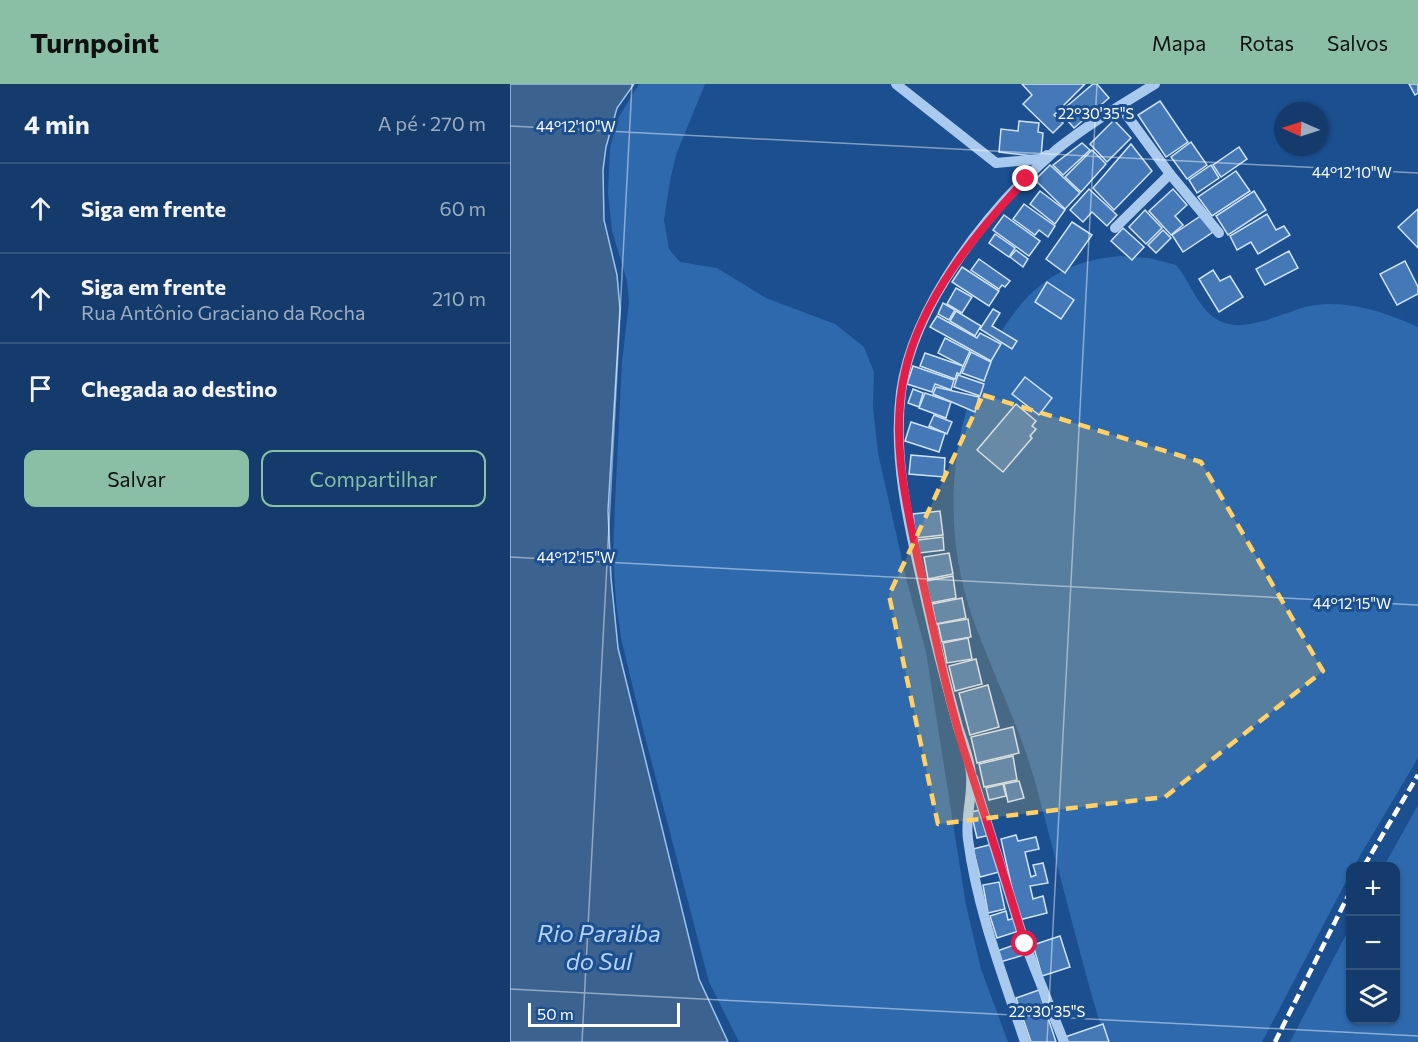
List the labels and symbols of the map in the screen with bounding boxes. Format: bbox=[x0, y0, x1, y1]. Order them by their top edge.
north arrow bbox=[1274, 102, 1328, 156]
text: 22°30'35"S bbox=[1058, 104, 1135, 122]
text: 44°12'10"W bbox=[536, 117, 616, 135]
text: 44°12'10"W bbox=[1312, 163, 1392, 181]
route end bbox=[1012, 165, 1038, 191]
text: 44°12'15"W bbox=[537, 548, 615, 566]
text: 44°12'15"W bbox=[1313, 594, 1391, 612]
water label: Rio Paraiba do Sul bbox=[537, 918, 661, 975]
route start bbox=[1011, 930, 1037, 956]
scale bar bbox=[528, 1000, 680, 1028]
text: 22°30'35"S bbox=[1009, 1002, 1086, 1020]

